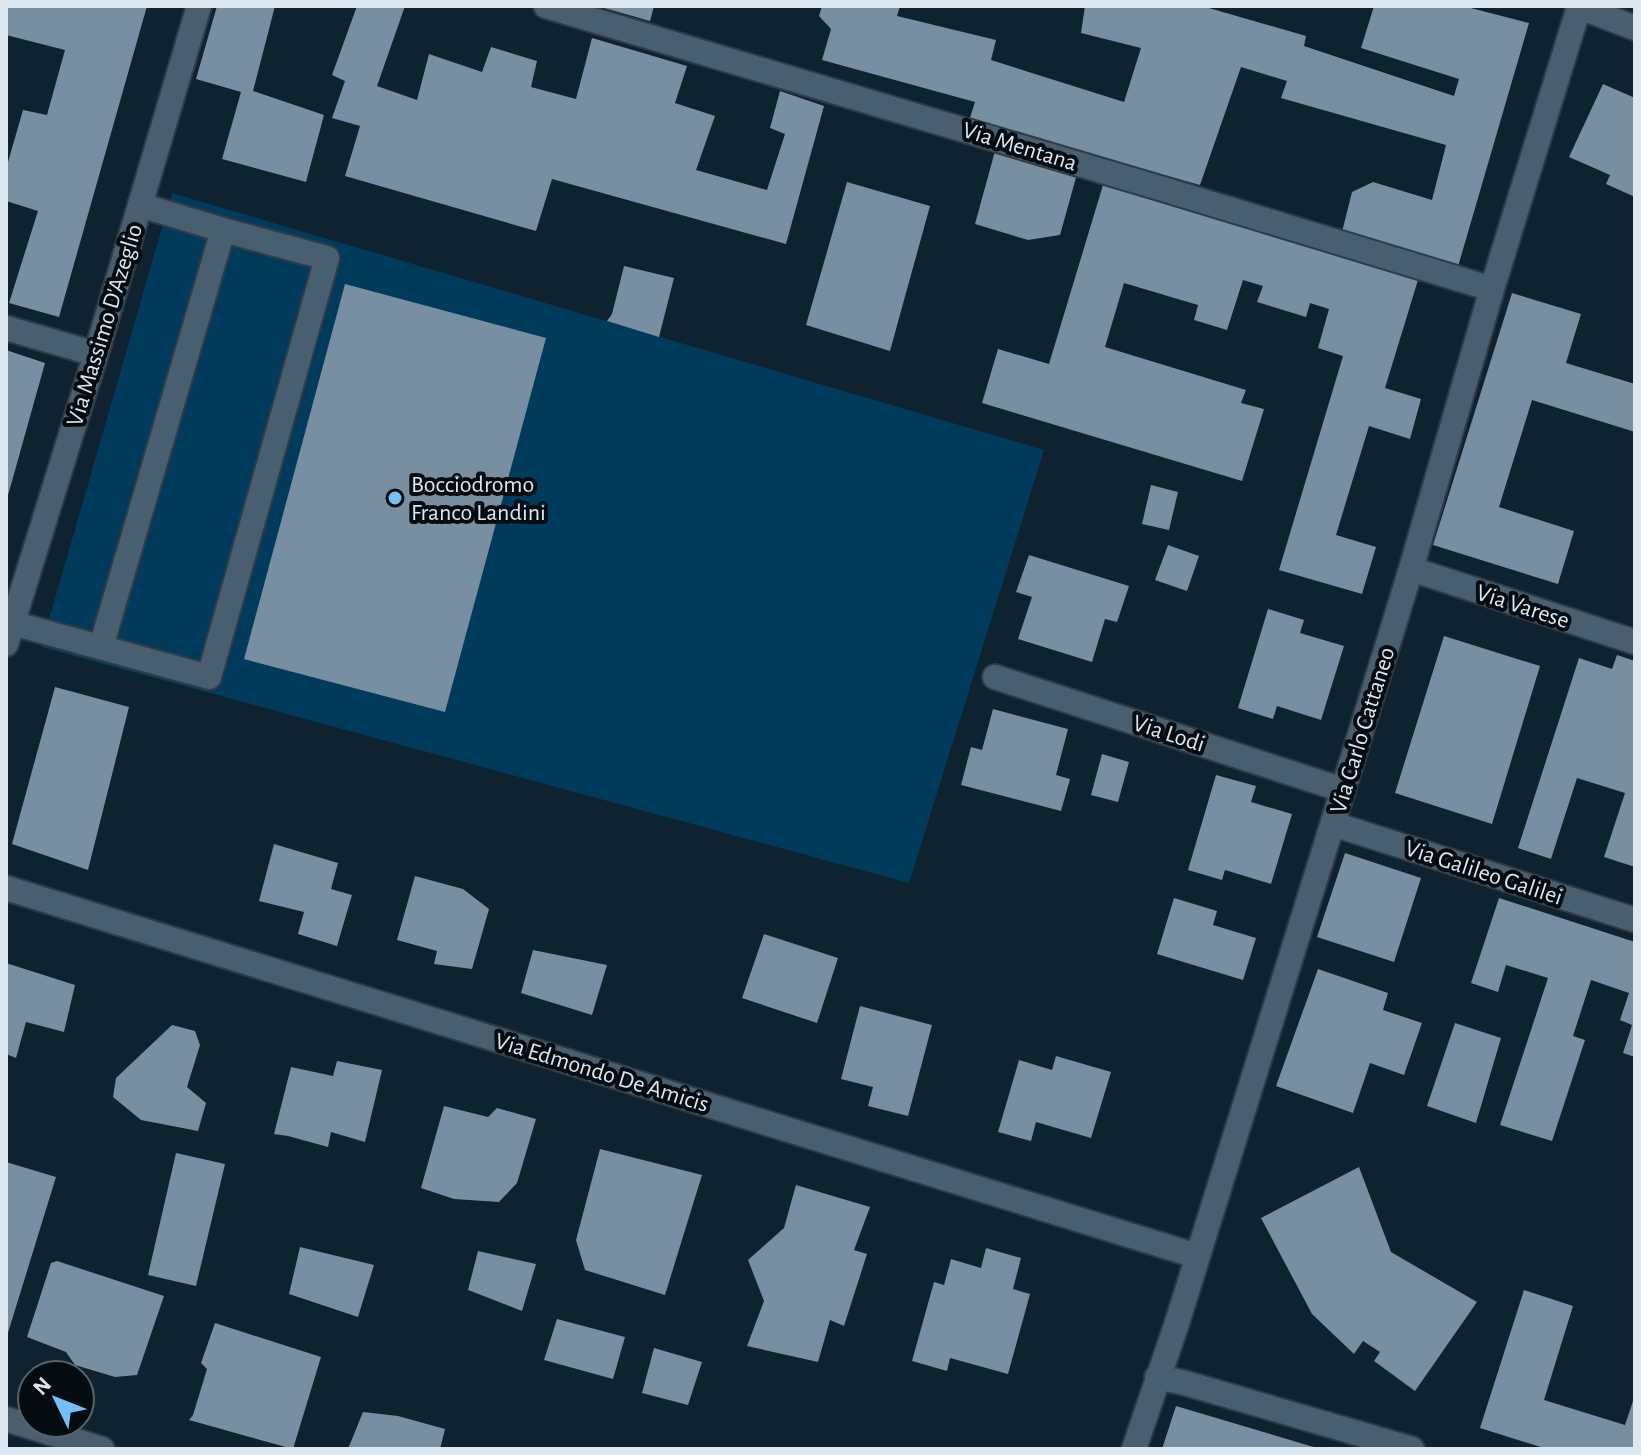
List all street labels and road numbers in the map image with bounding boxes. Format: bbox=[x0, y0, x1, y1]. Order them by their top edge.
street label: Via Mentana bbox=[960, 118, 1080, 176]
street label: Via Massimo D'Azeglio bbox=[63, 221, 147, 429]
street label: Via Varese bbox=[1473, 581, 1572, 633]
street label: Via Carlo Cattaneo bbox=[1326, 644, 1400, 816]
street label: Via Lodi bbox=[1130, 711, 1208, 757]
street label: Via Galileo Galilei bbox=[1402, 836, 1565, 910]
street label: Via Edmondo De Amicis bbox=[492, 1029, 711, 1117]

